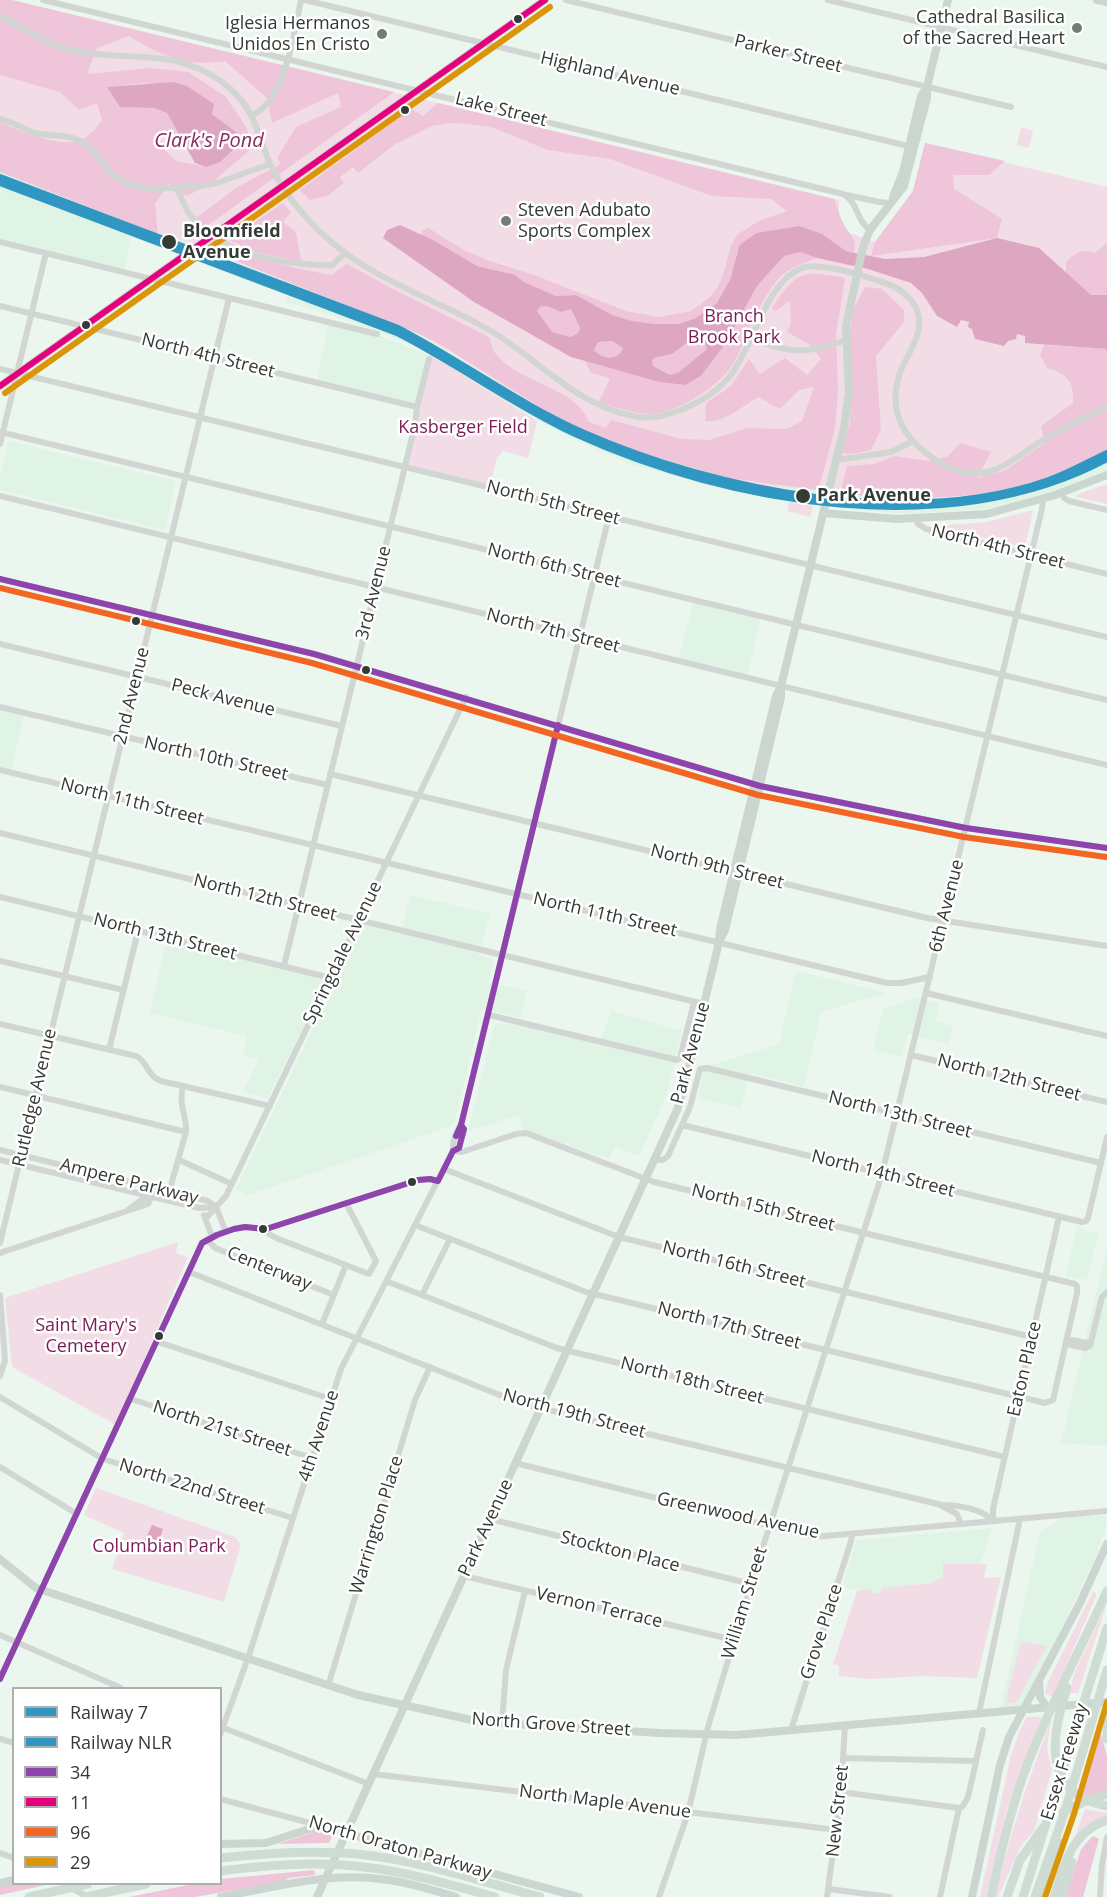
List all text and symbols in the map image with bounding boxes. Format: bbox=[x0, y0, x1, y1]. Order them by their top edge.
place label: Cathedral Basilica of the Sacred Heart bbox=[902, 7, 1065, 50]
place label: Iglesia Hermanos Unidos En Cristo bbox=[225, 13, 370, 56]
unlabelled marker bbox=[512, 13, 524, 25]
marker: Cathedral Basilica of the Sacred Heart bbox=[1070, 21, 1084, 35]
marker: Iglesia Hermanos Unidos En Cristo bbox=[375, 27, 389, 41]
street label: Parker Street bbox=[732, 30, 844, 78]
street label: Highland Avenue bbox=[538, 47, 682, 101]
street label: Lake Street bbox=[453, 88, 549, 132]
unlabelled marker bbox=[399, 104, 411, 116]
water label: Clark's Pond bbox=[154, 129, 264, 153]
place label: Steven Adubato Sports Complex bbox=[518, 200, 651, 242]
marker: Steven Adubato Sports Complex bbox=[499, 214, 513, 228]
place label: Bloomfield Avenue bbox=[183, 221, 281, 264]
marker: Bloomfield Avenue bbox=[160, 233, 178, 251]
park label: Branch Brook Park bbox=[688, 306, 780, 348]
unlabelled marker bbox=[80, 319, 92, 331]
street label: North 4th Street bbox=[139, 329, 277, 383]
park label: Kasberger Field bbox=[398, 417, 528, 439]
street label: North 5th Street bbox=[484, 476, 622, 530]
place label: Park Avenue bbox=[817, 485, 931, 507]
marker: Park Avenue bbox=[794, 487, 812, 505]
street label: North 4th Street bbox=[929, 520, 1067, 574]
street label: North 6th Street bbox=[485, 539, 623, 593]
street label: 3rd Avenue bbox=[352, 544, 396, 642]
street label: North 7th Street bbox=[484, 604, 622, 658]
unlabelled marker bbox=[130, 615, 142, 627]
street label: 2nd Avenue bbox=[109, 645, 155, 747]
unlabelled marker bbox=[360, 664, 372, 676]
street label: Peck Avenue bbox=[169, 675, 277, 721]
street label: North 10th Street bbox=[142, 732, 290, 786]
street label: North 11th Street bbox=[58, 774, 206, 830]
street label: North 9th Street bbox=[648, 840, 786, 894]
street label: 6th Avenue bbox=[925, 857, 969, 955]
street label: North 12th Street bbox=[191, 870, 339, 926]
street label: Springdale Avenue bbox=[299, 878, 387, 1028]
street label: North 11th Street bbox=[531, 888, 679, 942]
street label: North 13th Street bbox=[91, 909, 239, 965]
street label: Park Avenue bbox=[667, 1000, 715, 1106]
street label: Rutledge Avenue bbox=[9, 1027, 61, 1169]
street label: North 12th Street bbox=[935, 1050, 1083, 1106]
street label: North 13th Street bbox=[826, 1087, 974, 1143]
street label: North 14th Street bbox=[809, 1146, 957, 1202]
street label: Ampere Parkway bbox=[58, 1154, 200, 1210]
unlabelled marker bbox=[406, 1176, 418, 1188]
street label: North 15th Street bbox=[689, 1180, 837, 1236]
unlabelled marker bbox=[257, 1223, 269, 1235]
street label: North 16th Street bbox=[660, 1237, 808, 1293]
street label: Centerway bbox=[224, 1242, 314, 1296]
street label: North 17th Street bbox=[655, 1298, 803, 1354]
park label: Saint Mary's Cemetery bbox=[35, 1315, 137, 1358]
street label: Eaton Place bbox=[1004, 1319, 1046, 1419]
unlabelled marker bbox=[153, 1330, 165, 1342]
street label: North 18th Street bbox=[618, 1353, 766, 1409]
street label: North 19th Street bbox=[500, 1385, 648, 1443]
street label: 4th Avenue bbox=[294, 1387, 344, 1485]
street label: North 21st Street bbox=[150, 1396, 294, 1462]
street label: Warrington Place bbox=[346, 1453, 408, 1597]
street label: North 22nd Street bbox=[116, 1455, 268, 1519]
street label: Park Avenue bbox=[454, 1476, 518, 1580]
street label: Greenwood Avenue bbox=[655, 1488, 821, 1544]
street label: Stockton Place bbox=[558, 1527, 682, 1577]
park label: Columbian Park bbox=[92, 1536, 226, 1558]
street label: William Street bbox=[718, 1544, 772, 1662]
street label: Grove Place bbox=[796, 1582, 848, 1682]
street label: Vernon Terrace bbox=[534, 1583, 664, 1633]
legend bbox=[12, 1687, 222, 1885]
text: Railway 7 bbox=[70, 1700, 148, 1724]
street label: Essex Freeway bbox=[1037, 1701, 1093, 1823]
street label: North Grove Street bbox=[471, 1709, 631, 1741]
text: Railway NLR bbox=[70, 1730, 172, 1754]
text: 34 bbox=[70, 1760, 91, 1784]
street label: New Street bbox=[822, 1764, 854, 1858]
street label: North Maple Avenue bbox=[518, 1781, 692, 1823]
text: 11 bbox=[70, 1790, 91, 1814]
street label: North Oraton Parkway bbox=[306, 1812, 494, 1884]
text: 96 bbox=[70, 1820, 91, 1844]
text: 29 bbox=[70, 1850, 91, 1874]

